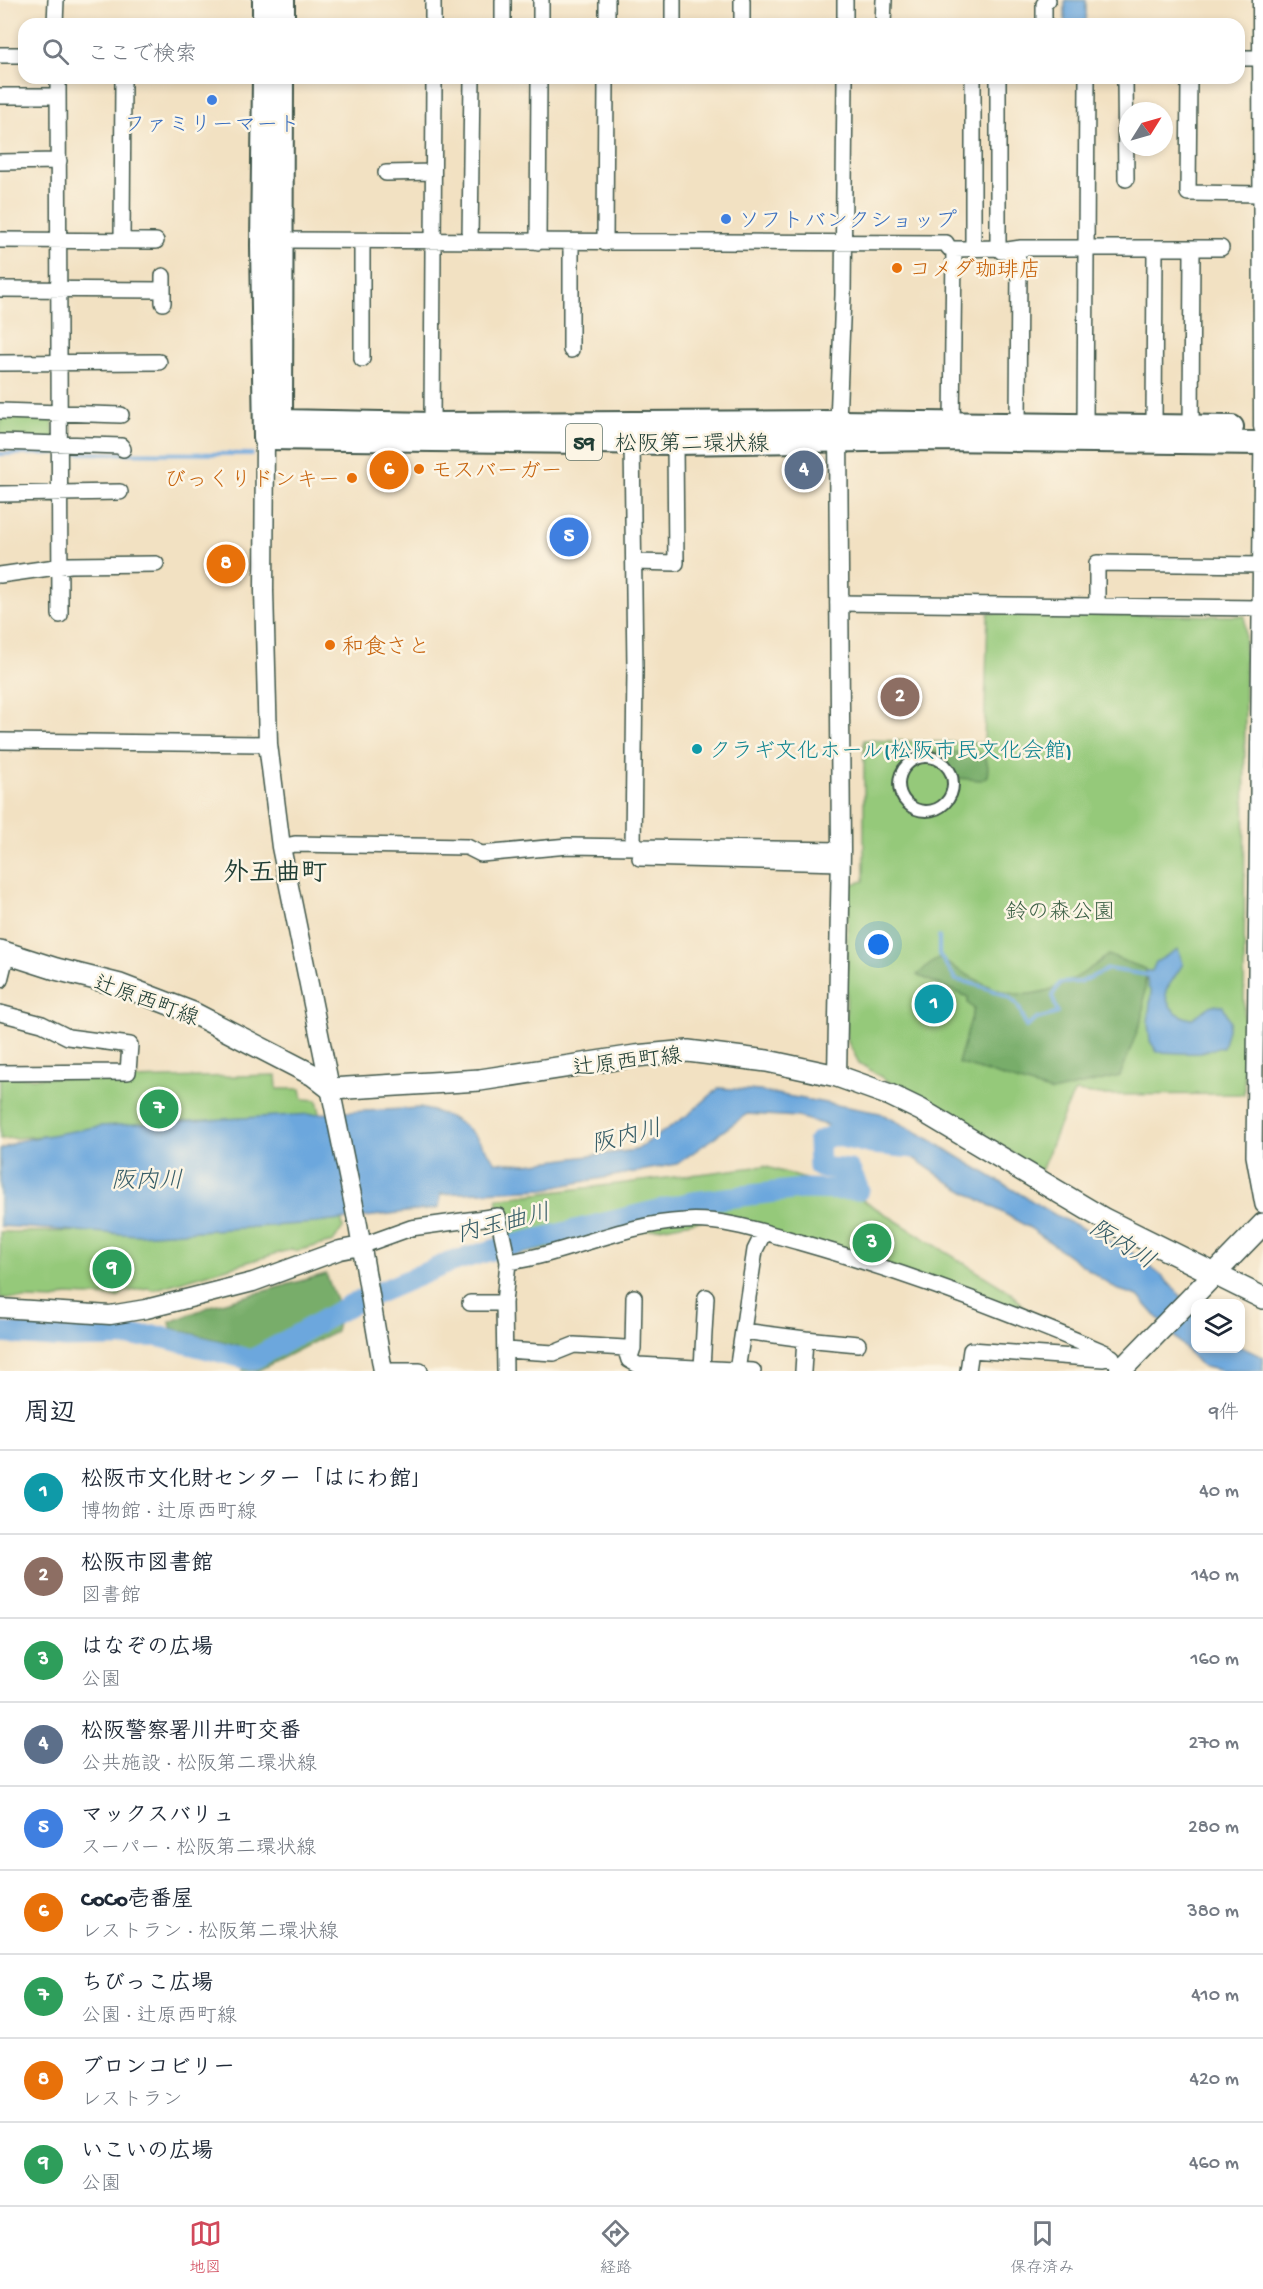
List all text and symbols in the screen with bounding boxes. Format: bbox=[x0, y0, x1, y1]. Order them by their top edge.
search box bbox=[18, 18, 1245, 84]
icon: search bbox=[39, 35, 72, 68]
text: ここで検索 bbox=[87, 43, 197, 69]
marker: ファミリーマート bbox=[205, 93, 219, 107]
north arrow bbox=[1119, 102, 1173, 156]
place label: ファミリーマート bbox=[124, 114, 300, 140]
place label: ソフトバンクショップ bbox=[738, 209, 957, 236]
marker: ソフトバンクショップ bbox=[719, 212, 733, 226]
place label: コメダ珈琲店 bbox=[909, 258, 1041, 285]
marker: コメダ珈琲店 bbox=[890, 261, 904, 275]
road number: 59 bbox=[566, 424, 602, 460]
street label: 松阪第二環状線 bbox=[615, 432, 769, 459]
pin: 6 bbox=[370, 448, 408, 492]
pin: 4 bbox=[784, 448, 824, 492]
place label: モスバーガー bbox=[431, 460, 563, 486]
marker: モスバーガー bbox=[412, 462, 426, 476]
place label: びっくりドンキー bbox=[164, 469, 340, 495]
marker: びっくりドンキー bbox=[345, 471, 359, 485]
pin: 5 bbox=[550, 514, 588, 560]
pin: 8 bbox=[206, 542, 246, 586]
place label: 和食さと bbox=[342, 635, 430, 662]
marker: 和食さと bbox=[323, 638, 337, 652]
pin: 2 bbox=[880, 674, 920, 720]
place label: クラギ文化ホール(松阪市民文化会館) bbox=[709, 739, 1072, 766]
marker: クラギ文化ホール(松阪市民文化会館) bbox=[690, 742, 704, 756]
district label: 外五曲町 bbox=[223, 858, 327, 891]
park label: 鈴の森公園 bbox=[1005, 900, 1115, 927]
your location bbox=[864, 930, 893, 959]
street label: 辻原西町線 bbox=[89, 971, 202, 1034]
pin: 1 bbox=[914, 982, 954, 1026]
street label: 辻原西町線 bbox=[571, 1043, 684, 1084]
pin: 7 bbox=[140, 1086, 178, 1132]
water label: 阪内川 bbox=[588, 1115, 665, 1161]
water label: 阪内川 bbox=[111, 1167, 183, 1197]
water label: 内玉曲川 bbox=[454, 1199, 554, 1251]
water label: 阪内川 bbox=[1083, 1214, 1160, 1277]
pin: 3 bbox=[852, 1220, 892, 1266]
pin: 9 bbox=[92, 1246, 132, 1292]
map controls bbox=[1191, 1299, 1245, 1353]
button: layers bbox=[1191, 1299, 1245, 1353]
text: 周辺 bbox=[24, 1400, 76, 1431]
text: 9件 bbox=[1209, 1403, 1239, 1426]
text: 松阪市文化財センター「はにわ館」 bbox=[81, 1468, 433, 1494]
text: 1 bbox=[39, 1481, 48, 1504]
text: 40 m bbox=[1199, 1481, 1239, 1504]
text: 博物館 · 辻原西町線 bbox=[81, 1502, 257, 1525]
text: 松阪市図書館 bbox=[81, 1552, 213, 1578]
text: 2 bbox=[39, 1565, 48, 1588]
text: 140 m bbox=[1191, 1565, 1239, 1588]
text: 図書館 bbox=[81, 1586, 141, 1609]
text: はなぞの広場 bbox=[81, 1636, 213, 1662]
text: 3 bbox=[38, 1649, 49, 1672]
text: 160 m bbox=[1190, 1649, 1239, 1672]
text: 公園 bbox=[81, 1670, 121, 1693]
text: 松阪警察署川井町交番 bbox=[81, 1720, 301, 1746]
text: 4 bbox=[39, 1733, 48, 1756]
text: 270 m bbox=[1189, 1733, 1239, 1756]
text: 公共施設 · 松阪第二環状線 bbox=[81, 1754, 317, 1777]
text: マックスバリュ bbox=[81, 1804, 235, 1830]
text: 5 bbox=[38, 1817, 49, 1840]
text: 280 m bbox=[1188, 1817, 1239, 1840]
text: スーパー · 松阪第二環状線 bbox=[81, 1838, 316, 1861]
text: CoCo壱番屋 bbox=[81, 1888, 194, 1914]
text: 6 bbox=[38, 1901, 49, 1924]
text: 380 m bbox=[1187, 1901, 1239, 1924]
text: レストラン · 松阪第二環状線 bbox=[81, 1922, 338, 1945]
text: ちびっこ広場 bbox=[81, 1972, 213, 1998]
text: 7 bbox=[38, 1985, 49, 2008]
text: 410 m bbox=[1191, 1985, 1239, 2008]
text: 公園 · 辻原西町線 bbox=[81, 2006, 237, 2029]
text: ブロンコビリー bbox=[81, 2056, 235, 2082]
text: 8 bbox=[38, 2069, 49, 2092]
text: 420 m bbox=[1189, 2069, 1239, 2092]
text: レストラン bbox=[81, 2090, 183, 2113]
text: いこいの広場 bbox=[81, 2140, 213, 2166]
text: 9 bbox=[38, 2153, 49, 2176]
text: 460 m bbox=[1189, 2153, 1239, 2176]
text: 公園 bbox=[81, 2174, 121, 2197]
tab: 地図 bbox=[189, 2217, 222, 2279]
tab: 経路 bbox=[599, 2217, 632, 2279]
tab: 保存済み bbox=[1010, 2217, 1074, 2279]

